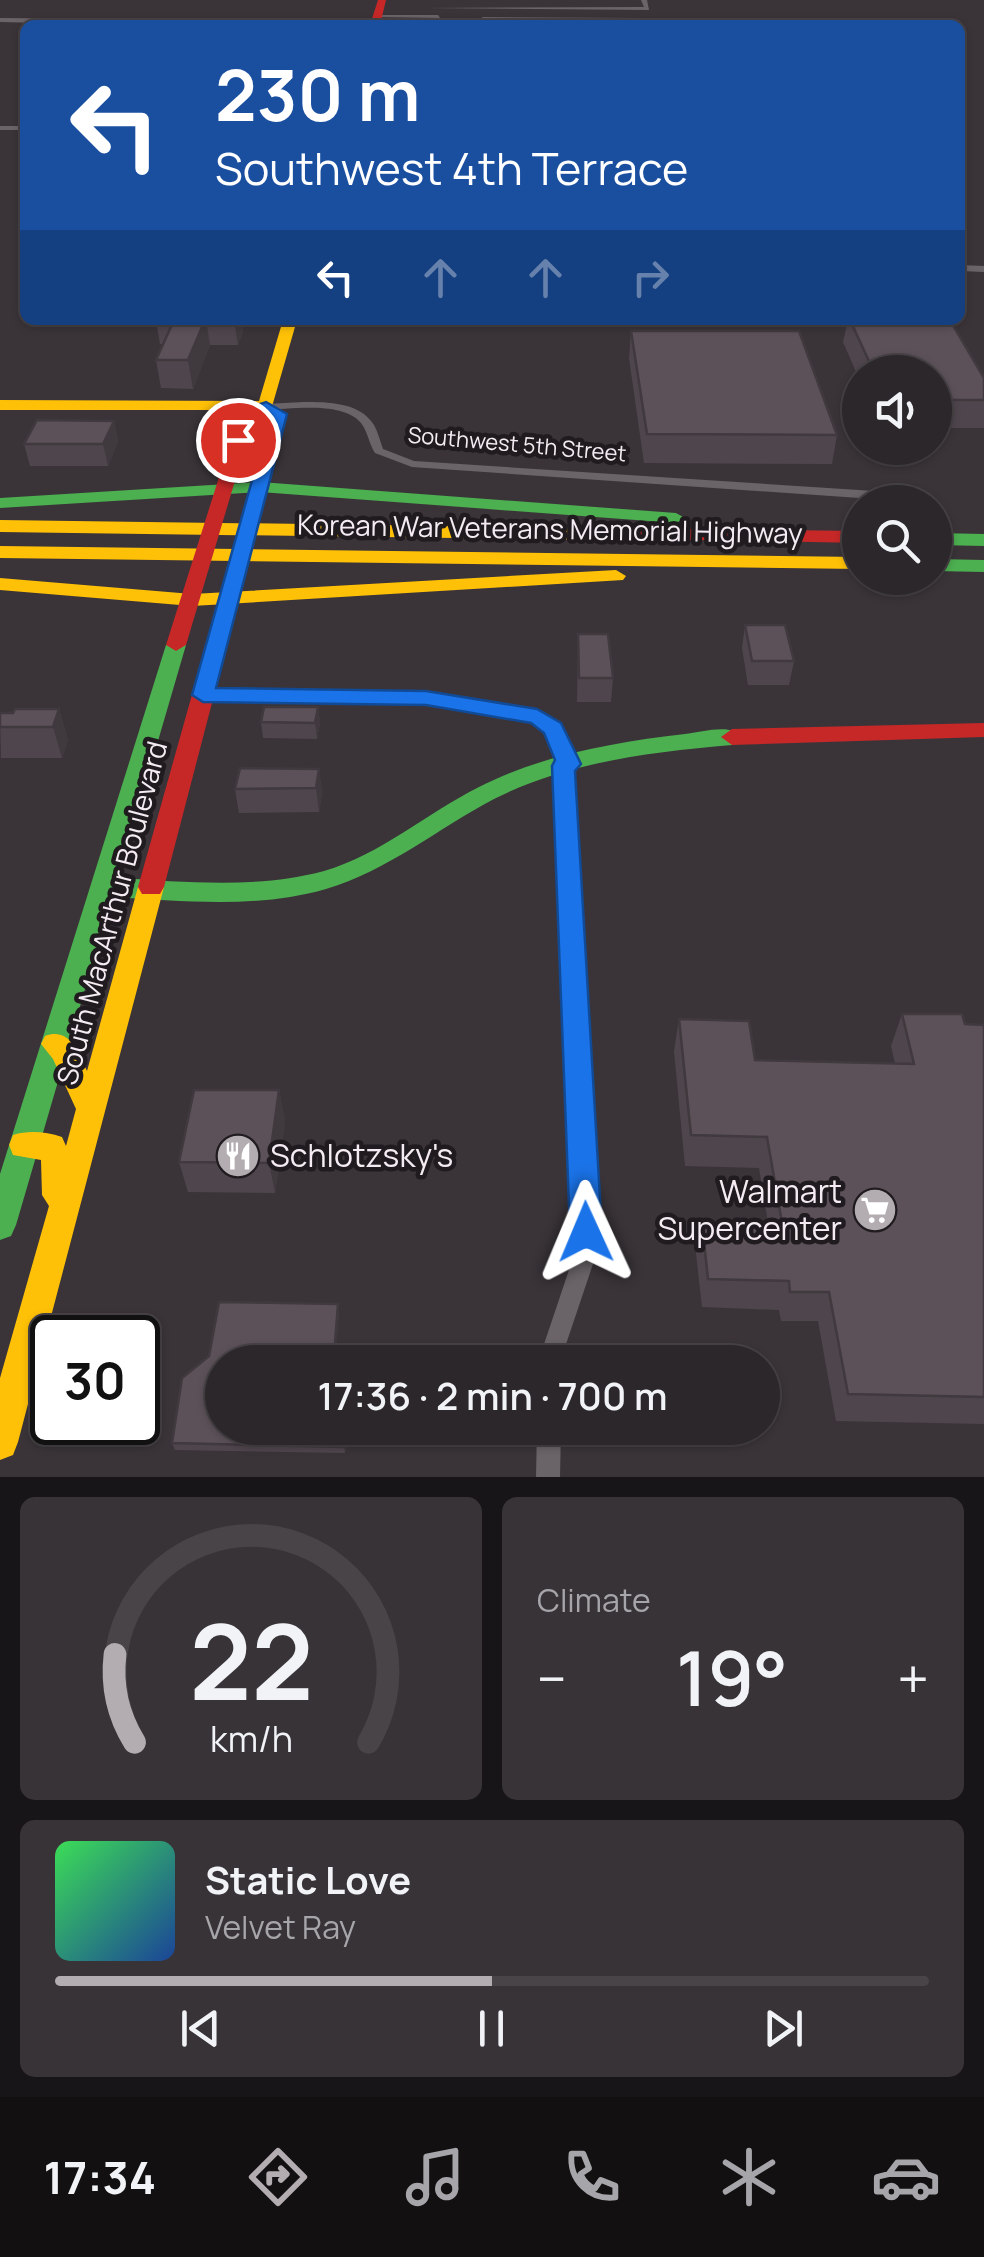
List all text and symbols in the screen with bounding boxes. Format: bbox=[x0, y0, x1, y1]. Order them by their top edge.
text: 230 m bbox=[215, 46, 420, 142]
icon: left bbox=[50, 60, 180, 190]
text: Southwest 4th Terrace bbox=[215, 137, 688, 199]
icon: left bbox=[308, 250, 363, 305]
icon: ahead bbox=[413, 250, 468, 305]
icon: ahead bbox=[518, 250, 573, 305]
icon: right bbox=[623, 250, 678, 305]
map controls bbox=[842, 355, 952, 595]
button: sound bbox=[842, 355, 952, 465]
pin bbox=[196, 398, 281, 483]
icon: arrive bbox=[211, 413, 266, 468]
street label: Southwest 5th Street bbox=[407, 420, 628, 469]
button: search bbox=[842, 485, 952, 595]
street label: Korean War Veterans Memorial Highway bbox=[297, 505, 803, 551]
street label: South MacArthur Boulevard bbox=[47, 737, 175, 1089]
restaurant icon: Schlotzsky's bbox=[215, 1133, 261, 1179]
place label: Schlotzsky's bbox=[270, 1133, 453, 1177]
place label: Walmart Supercenter bbox=[658, 1169, 842, 1250]
position arrow bbox=[534, 1180, 638, 1284]
supermarket icon: Walmart Supercenter bbox=[852, 1187, 898, 1233]
speed limit sign: 30 bbox=[30, 1315, 160, 1445]
text: 17:36 · 2 min · 700 m bbox=[317, 1369, 668, 1421]
text: Climate bbox=[537, 1578, 651, 1622]
text: 22 bbox=[189, 1589, 313, 1731]
text: 19° bbox=[676, 1626, 788, 1729]
text: − bbox=[537, 1640, 567, 1716]
text: + bbox=[897, 1640, 929, 1716]
text: km/h bbox=[209, 1714, 293, 1763]
text: Static Love bbox=[205, 1853, 411, 1905]
text: Velvet Ray bbox=[205, 1905, 356, 1949]
icon: previous bbox=[173, 2001, 228, 2056]
icon: pause bbox=[464, 2001, 519, 2056]
icon: next bbox=[756, 2001, 811, 2056]
icon: directions bbox=[243, 2142, 313, 2212]
icon: music bbox=[400, 2142, 470, 2212]
icon: phone bbox=[557, 2142, 627, 2212]
icon: climate bbox=[714, 2142, 784, 2212]
icon: car bbox=[871, 2142, 941, 2212]
text: 17:34 bbox=[43, 2146, 156, 2208]

